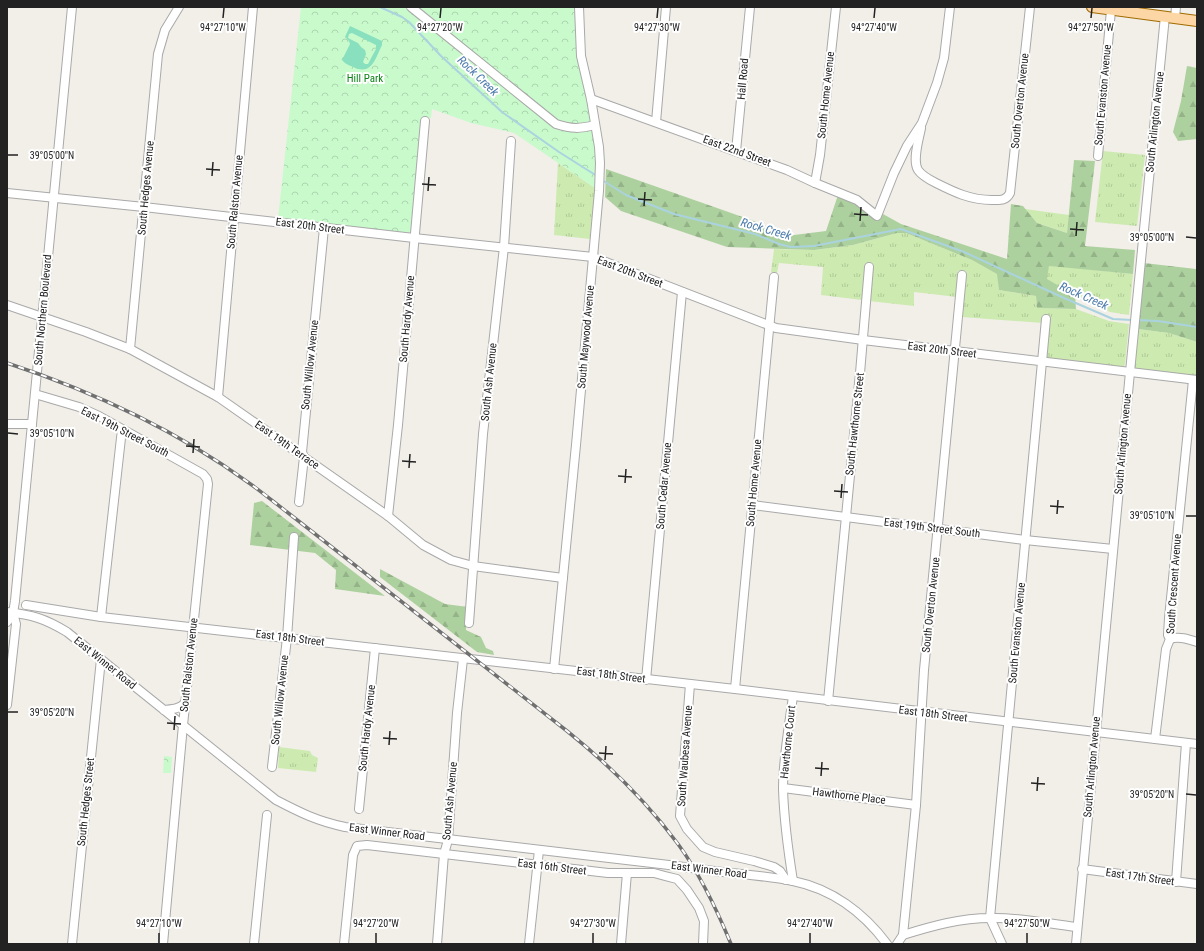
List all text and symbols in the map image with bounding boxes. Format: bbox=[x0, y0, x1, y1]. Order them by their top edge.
text: 94°27'10"W bbox=[200, 22, 246, 33]
text: 94°27'20"W bbox=[417, 22, 463, 33]
text: 94°27'30"W bbox=[634, 22, 680, 33]
text: 94°27'40"W bbox=[851, 22, 897, 33]
text: 94°27'50"W bbox=[1068, 22, 1114, 33]
street label: South Evanston Avenue bbox=[1092, 44, 1114, 146]
street label: South Home Avenue bbox=[815, 51, 837, 139]
water label: Rock Creek bbox=[455, 53, 502, 99]
street label: South Overton Avenue bbox=[1009, 53, 1031, 149]
street label: Hall Road bbox=[735, 58, 751, 100]
street label: South Arlington Avenue bbox=[1143, 71, 1167, 173]
park label: Hill Park bbox=[347, 72, 383, 85]
street label: East 22nd Street bbox=[701, 133, 773, 169]
street label: South Hedges Avenue bbox=[135, 140, 157, 236]
text: 39°05'00"N bbox=[30, 150, 74, 161]
street label: South Ralston Avenue bbox=[224, 154, 246, 250]
street label: East 20th Street bbox=[275, 215, 345, 237]
water label: Rock Creek bbox=[739, 215, 793, 243]
text: 39°05'00"N bbox=[1130, 232, 1174, 243]
street label: South Northern Boulevard bbox=[32, 254, 54, 366]
street label: East 20th Street bbox=[595, 254, 665, 290]
street label: South Hardy Avenue bbox=[397, 275, 417, 363]
water label: Rock Creek bbox=[1058, 279, 1111, 313]
street label: South Maywood Avenue bbox=[575, 285, 597, 389]
street label: South Willow Avenue bbox=[299, 319, 321, 411]
street label: East 20th Street bbox=[907, 339, 977, 361]
street label: South Ash Avenue bbox=[478, 342, 500, 422]
street label: South Hawthorne Street bbox=[843, 372, 867, 476]
street label: South Arlington Avenue bbox=[1112, 393, 1134, 495]
street label: East 19th Street South bbox=[79, 404, 171, 460]
street label: East 19th Terrace bbox=[252, 418, 322, 472]
text: 39°05'10"N bbox=[30, 428, 74, 439]
street label: South Home Avenue bbox=[744, 439, 764, 527]
street label: South Cedar Avenue bbox=[654, 442, 674, 530]
text: 39°05'10"N bbox=[1130, 510, 1174, 521]
street label: East 19th Street South bbox=[883, 516, 981, 540]
street label: South Crescent Avenue bbox=[1164, 534, 1184, 634]
street label: South Overton Avenue bbox=[920, 557, 942, 653]
street label: South Evanston Avenue bbox=[1006, 582, 1028, 684]
street label: South Ralston Avenue bbox=[178, 617, 200, 713]
street label: East 18th Street bbox=[255, 627, 325, 649]
street label: East Winner Road bbox=[71, 634, 139, 692]
street label: South Willow Avenue bbox=[269, 654, 291, 746]
street label: East 18th Street bbox=[576, 664, 646, 686]
street label: South Hardy Avenue bbox=[356, 684, 378, 772]
street label: East 18th Street bbox=[898, 703, 968, 725]
street label: South Waubesa Avenue bbox=[675, 705, 695, 807]
street label: Hawthorne Court bbox=[778, 705, 798, 779]
text: 39°05'20"N bbox=[30, 707, 74, 718]
street label: South Arlington Avenue bbox=[1081, 716, 1103, 818]
street label: South Hedges Street bbox=[75, 757, 97, 847]
street label: South Ash Avenue bbox=[440, 761, 460, 841]
street label: Hawthorne Place bbox=[812, 785, 886, 807]
text: 39°05'20"N bbox=[1130, 789, 1174, 800]
street label: East Winner Road bbox=[348, 821, 426, 843]
street label: East 16th Street bbox=[517, 856, 587, 878]
street label: East Winner Road bbox=[670, 859, 748, 881]
street label: East 17th Street bbox=[1105, 866, 1175, 888]
text: 94°27'10"W bbox=[136, 918, 182, 929]
text: 94°27'20"W bbox=[353, 918, 399, 929]
text: 94°27'30"W bbox=[570, 918, 616, 929]
text: 94°27'40"W bbox=[787, 918, 833, 929]
text: 94°27'50"W bbox=[1004, 918, 1050, 929]

